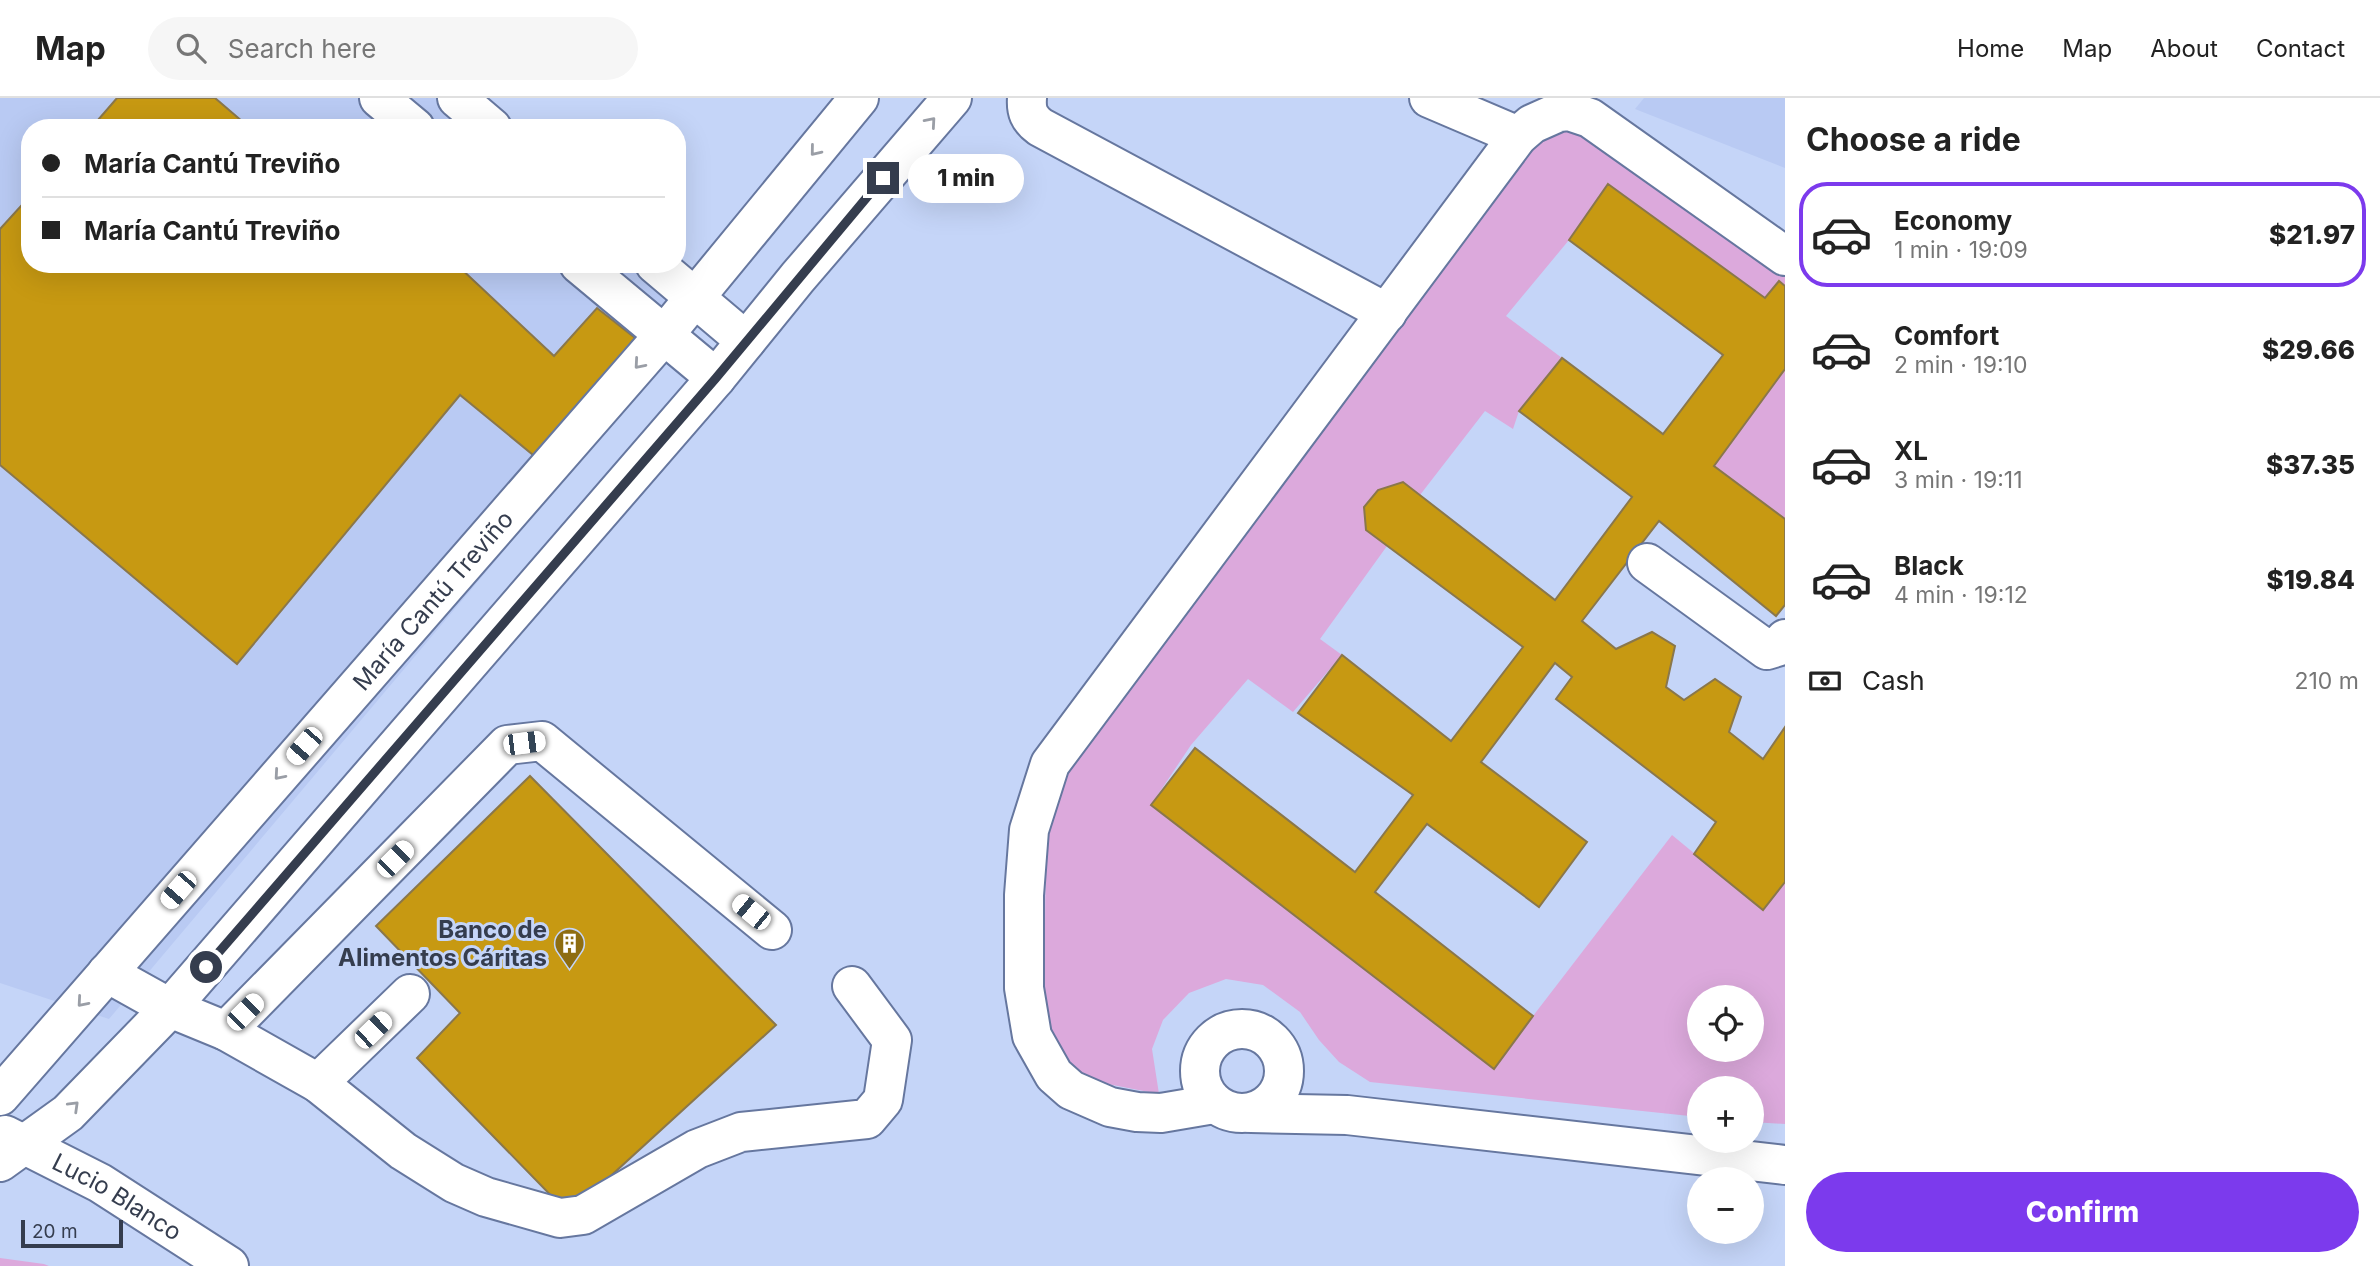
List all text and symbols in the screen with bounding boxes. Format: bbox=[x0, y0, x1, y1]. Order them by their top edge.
search box bbox=[148, 17, 638, 80]
text: Map bbox=[35, 28, 106, 68]
icon: search bbox=[172, 29, 210, 67]
text: Search here bbox=[228, 33, 376, 64]
text: Home bbox=[1957, 34, 2024, 63]
text: Map bbox=[2062, 34, 2112, 63]
text: About bbox=[2150, 34, 2218, 63]
text: Contact bbox=[2256, 34, 2345, 63]
one-way arrow bbox=[923, 117, 935, 130]
text: Choose a ride bbox=[1806, 120, 2021, 159]
one-way arrow bbox=[811, 142, 823, 155]
text: María Cantú Treviño bbox=[84, 148, 340, 179]
callout: 1 min bbox=[908, 154, 1023, 202]
route end bbox=[867, 162, 899, 194]
text: 1 min bbox=[937, 164, 995, 192]
icon: car bbox=[1810, 203, 1873, 266]
text: Economy bbox=[1894, 205, 2012, 236]
text: María Cantú Treviño bbox=[84, 215, 340, 246]
text: $21.97 bbox=[2269, 219, 2355, 250]
text: 1 min · 19:09 bbox=[1894, 236, 2028, 264]
icon: car bbox=[1810, 318, 1873, 381]
text: Comfort bbox=[1894, 320, 1999, 351]
text: $29.66 bbox=[2262, 334, 2355, 365]
text: 2 min · 19:10 bbox=[1894, 351, 2027, 379]
one-way arrow bbox=[635, 356, 647, 369]
icon: car bbox=[1810, 433, 1873, 496]
text: XL bbox=[1894, 435, 1928, 466]
text: $37.35 bbox=[2266, 449, 2355, 480]
text: 3 min · 19:11 bbox=[1894, 466, 2023, 494]
street label: María Cantú Treviño bbox=[346, 504, 519, 696]
icon: car bbox=[1810, 548, 1873, 611]
text: Black bbox=[1894, 550, 1964, 581]
text: $19.84 bbox=[2266, 564, 2355, 595]
text: 4 min · 19:12 bbox=[1894, 581, 2028, 609]
icon: cash bbox=[1806, 662, 1844, 700]
text: Cash bbox=[1862, 665, 1925, 696]
text: 210 m bbox=[2294, 667, 2359, 695]
car bbox=[283, 723, 326, 769]
car bbox=[502, 730, 547, 756]
one-way arrow bbox=[275, 766, 287, 779]
car bbox=[373, 837, 418, 881]
car bbox=[157, 867, 200, 913]
car bbox=[729, 891, 774, 933]
place label: Banco de Alimentos Cáritas bbox=[338, 915, 547, 972]
building icon: Banco de Alimentos Cáritas bbox=[553, 926, 587, 970]
route start bbox=[190, 951, 222, 983]
map controls bbox=[1687, 985, 1764, 1244]
button: locate bbox=[1687, 985, 1764, 1062]
car bbox=[223, 990, 268, 1034]
one-way arrow bbox=[78, 994, 90, 1007]
car bbox=[351, 1008, 396, 1052]
button: + bbox=[1687, 1076, 1764, 1153]
one-way arrow bbox=[66, 1102, 79, 1115]
street label: Lucio Blanco bbox=[48, 1147, 187, 1246]
button: − bbox=[1687, 1167, 1764, 1244]
button: Confirm bbox=[1806, 1172, 2359, 1252]
scale bar bbox=[21, 1217, 122, 1249]
text: 20 m bbox=[32, 1220, 78, 1243]

